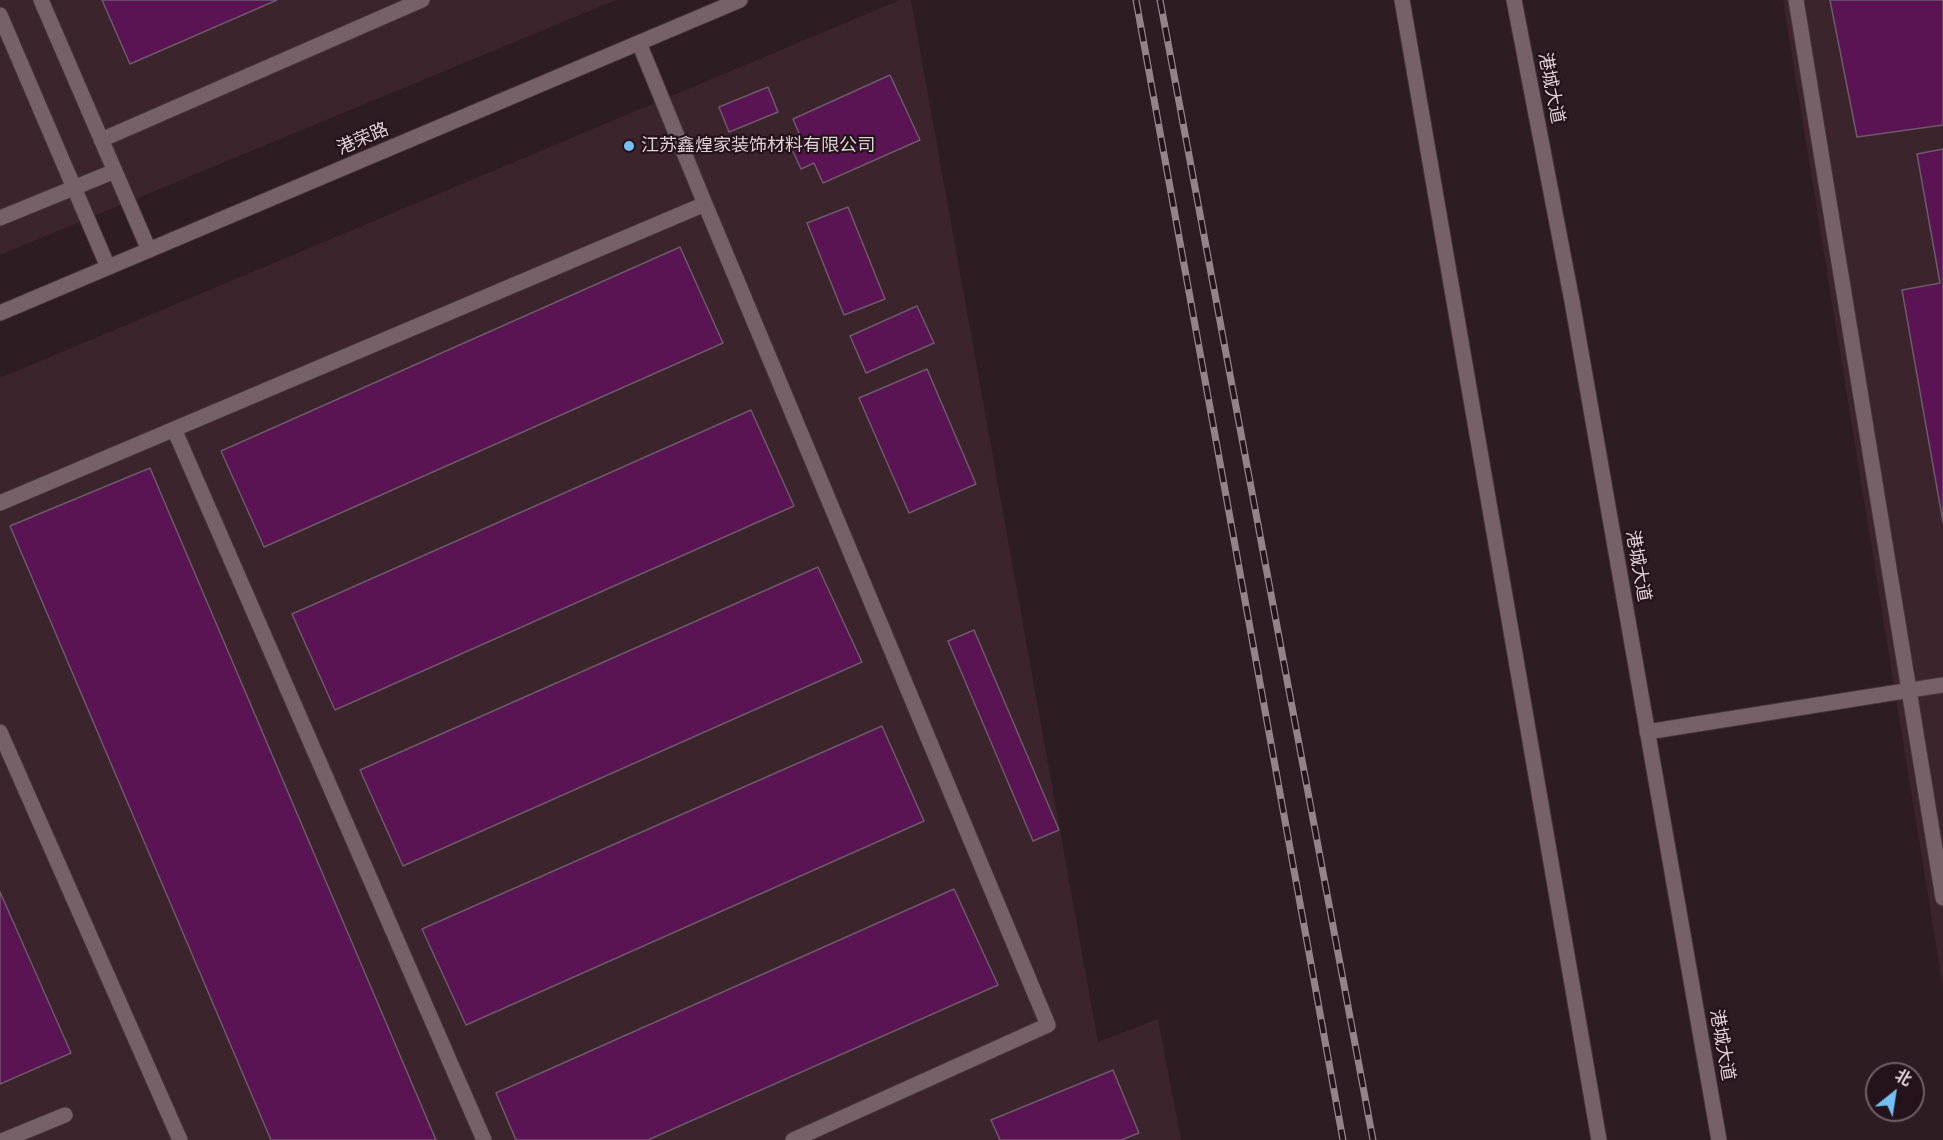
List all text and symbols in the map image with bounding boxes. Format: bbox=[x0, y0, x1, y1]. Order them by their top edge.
street label: 港城大道 bbox=[1534, 51, 1568, 125]
street label: 港荣路 bbox=[334, 119, 392, 159]
place label: 江苏鑫煌家装饰材料有限公司 bbox=[641, 135, 875, 157]
marker: 江苏鑫煌家装饰材料有限公司 bbox=[622, 139, 636, 153]
street label: 港城大道 bbox=[1621, 529, 1655, 603]
street label: 港城大道 bbox=[1705, 1008, 1739, 1082]
north arrow bbox=[1865, 1062, 1925, 1122]
text: 北 bbox=[1892, 1065, 1915, 1090]

